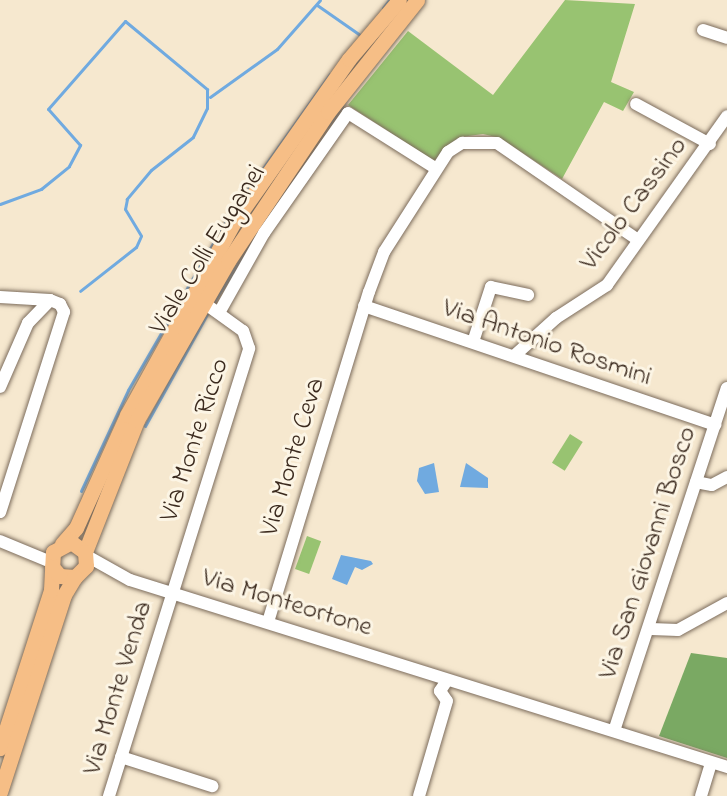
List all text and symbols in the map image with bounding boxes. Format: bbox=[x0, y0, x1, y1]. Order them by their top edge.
street label: Vicolo Cassino bbox=[573, 131, 695, 277]
street label: Viale Colli Euganei bbox=[143, 159, 273, 341]
street label: Via Antonio Rosmini bbox=[438, 292, 656, 394]
street label: Via Monte Ricco bbox=[153, 354, 237, 526]
street label: Via Monte Ceva bbox=[254, 374, 332, 540]
street label: Via San Giovanni Bosco bbox=[592, 423, 704, 683]
street label: Via Monteortone bbox=[198, 562, 376, 644]
street label: Via Monte Venda bbox=[76, 597, 160, 779]

